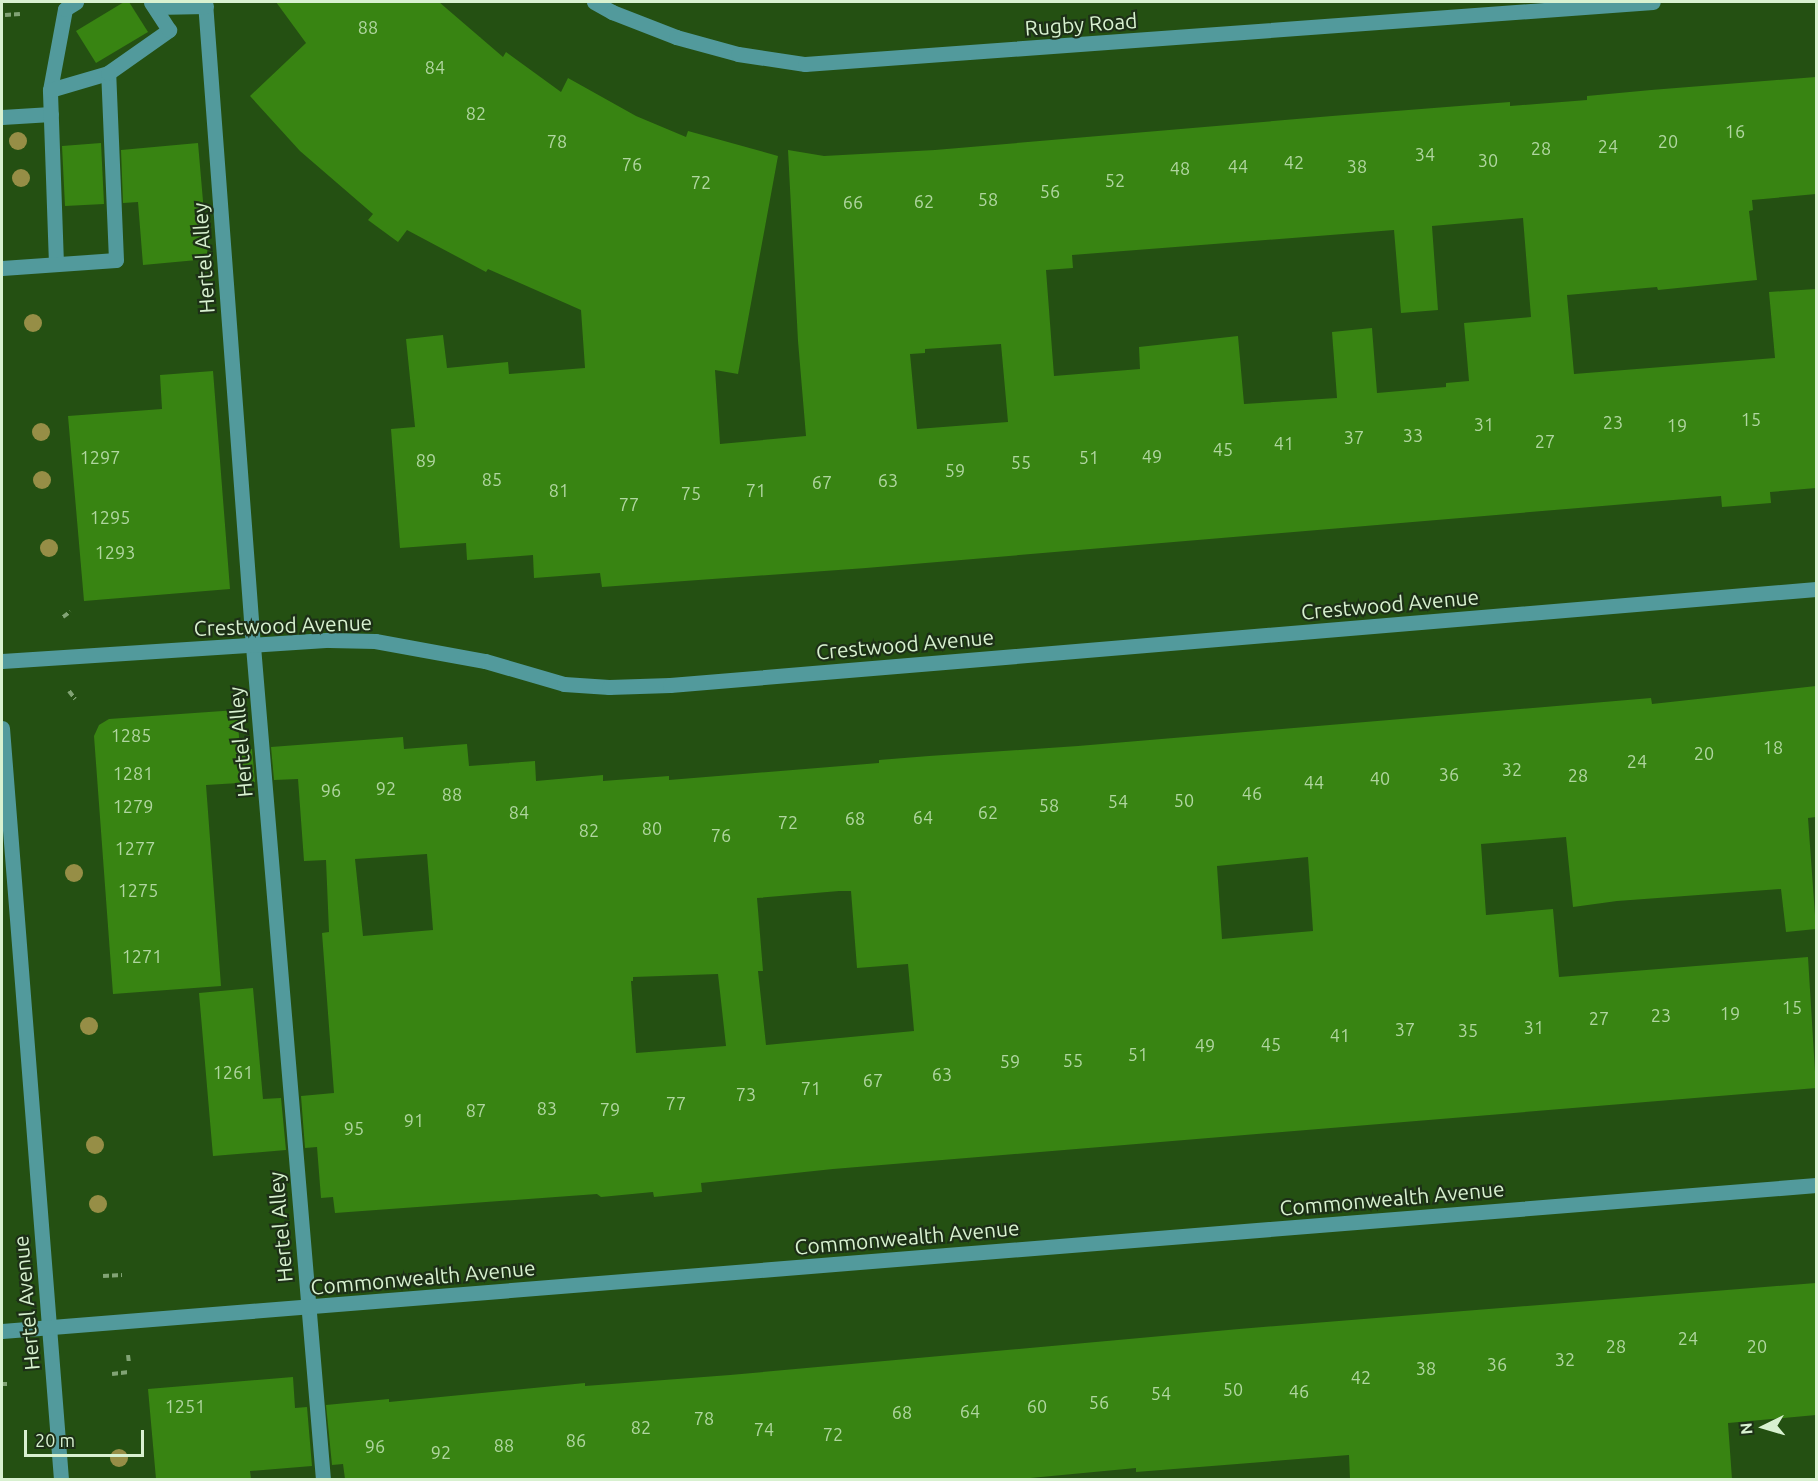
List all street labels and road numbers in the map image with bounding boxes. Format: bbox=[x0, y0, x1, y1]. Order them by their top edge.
street label: Rugby Road bbox=[1024, 7, 1138, 41]
street label: Hertel Alley bbox=[187, 202, 219, 314]
street label: Crestwood Avenue bbox=[1300, 584, 1480, 624]
street label: Crestwood Avenue bbox=[193, 609, 373, 641]
street label: Crestwood Avenue bbox=[815, 624, 995, 664]
street label: Hertel Alley bbox=[223, 686, 257, 798]
street label: Hertel Alley bbox=[263, 1171, 297, 1283]
street label: Commonwealth Avenue bbox=[1279, 1176, 1505, 1220]
street label: Commonwealth Avenue bbox=[794, 1215, 1020, 1259]
street label: Hertel Avenue bbox=[8, 1235, 44, 1371]
street label: Commonwealth Avenue bbox=[310, 1255, 536, 1299]

